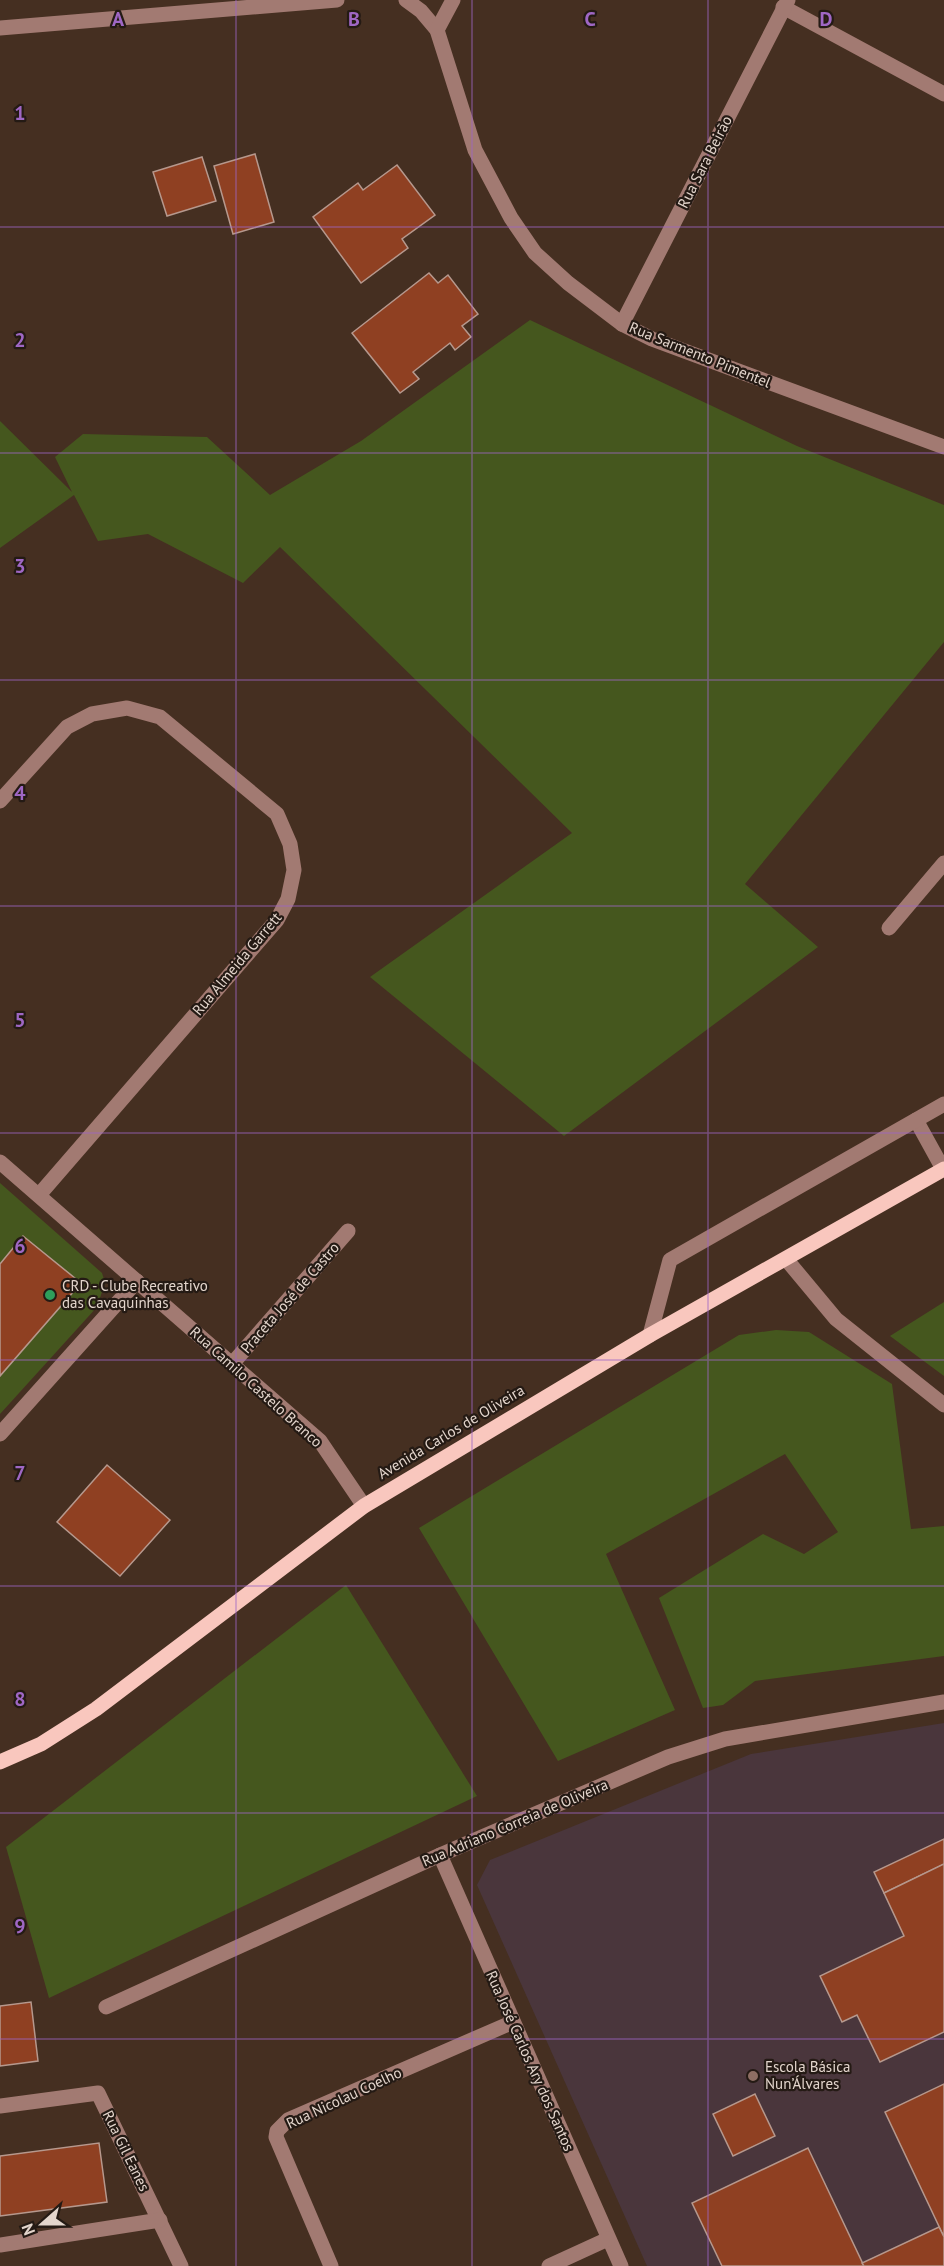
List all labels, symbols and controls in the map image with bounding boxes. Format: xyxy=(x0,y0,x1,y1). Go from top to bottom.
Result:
text: A xyxy=(112,6,125,32)
text: B xyxy=(348,6,360,32)
text: C xyxy=(584,6,596,32)
text: D xyxy=(820,6,833,32)
text: 1 xyxy=(14,100,26,126)
street label: Rua Sara Beirão xyxy=(673,112,736,211)
street label: Rua Sarmento Pimentel xyxy=(627,317,774,392)
text: 2 xyxy=(14,327,26,353)
text: 3 xyxy=(14,553,26,579)
text: 4 xyxy=(14,780,26,806)
street label: Rua Almeida Garrett xyxy=(188,908,285,1019)
text: 5 xyxy=(14,1007,26,1033)
text: 6 xyxy=(14,1233,26,1259)
street label: Praceta José de Castro xyxy=(236,1238,343,1357)
place label: CRD - Clube Recreativo das Cavaquinhas xyxy=(62,1276,208,1312)
marker: CRD - Clube Recreativo das Cavaquinhas xyxy=(43,1288,57,1302)
street label: Rua Camilo Castelo Branco xyxy=(186,1322,326,1451)
street label: Avenida Carlos de Oliveira xyxy=(374,1380,528,1483)
text: 7 xyxy=(14,1460,26,1486)
text: 8 xyxy=(14,1686,26,1712)
street label: Rua Adriano Correia de Oliveira xyxy=(419,1775,611,1870)
text: 9 xyxy=(14,1913,26,1939)
street label: Rua José Carlos Ary dos Santos xyxy=(482,1968,579,2154)
place label: Escola Básica Nun’Álvares xyxy=(765,2057,850,2093)
street label: Rua Nicolau Coelho xyxy=(283,2062,405,2133)
marker: Escola Básica Nun’Álvares xyxy=(746,2069,760,2083)
street label: Rua Gil Eanes xyxy=(99,2107,154,2194)
north arrow xyxy=(12,2194,72,2254)
text: N xyxy=(17,2221,39,2238)

